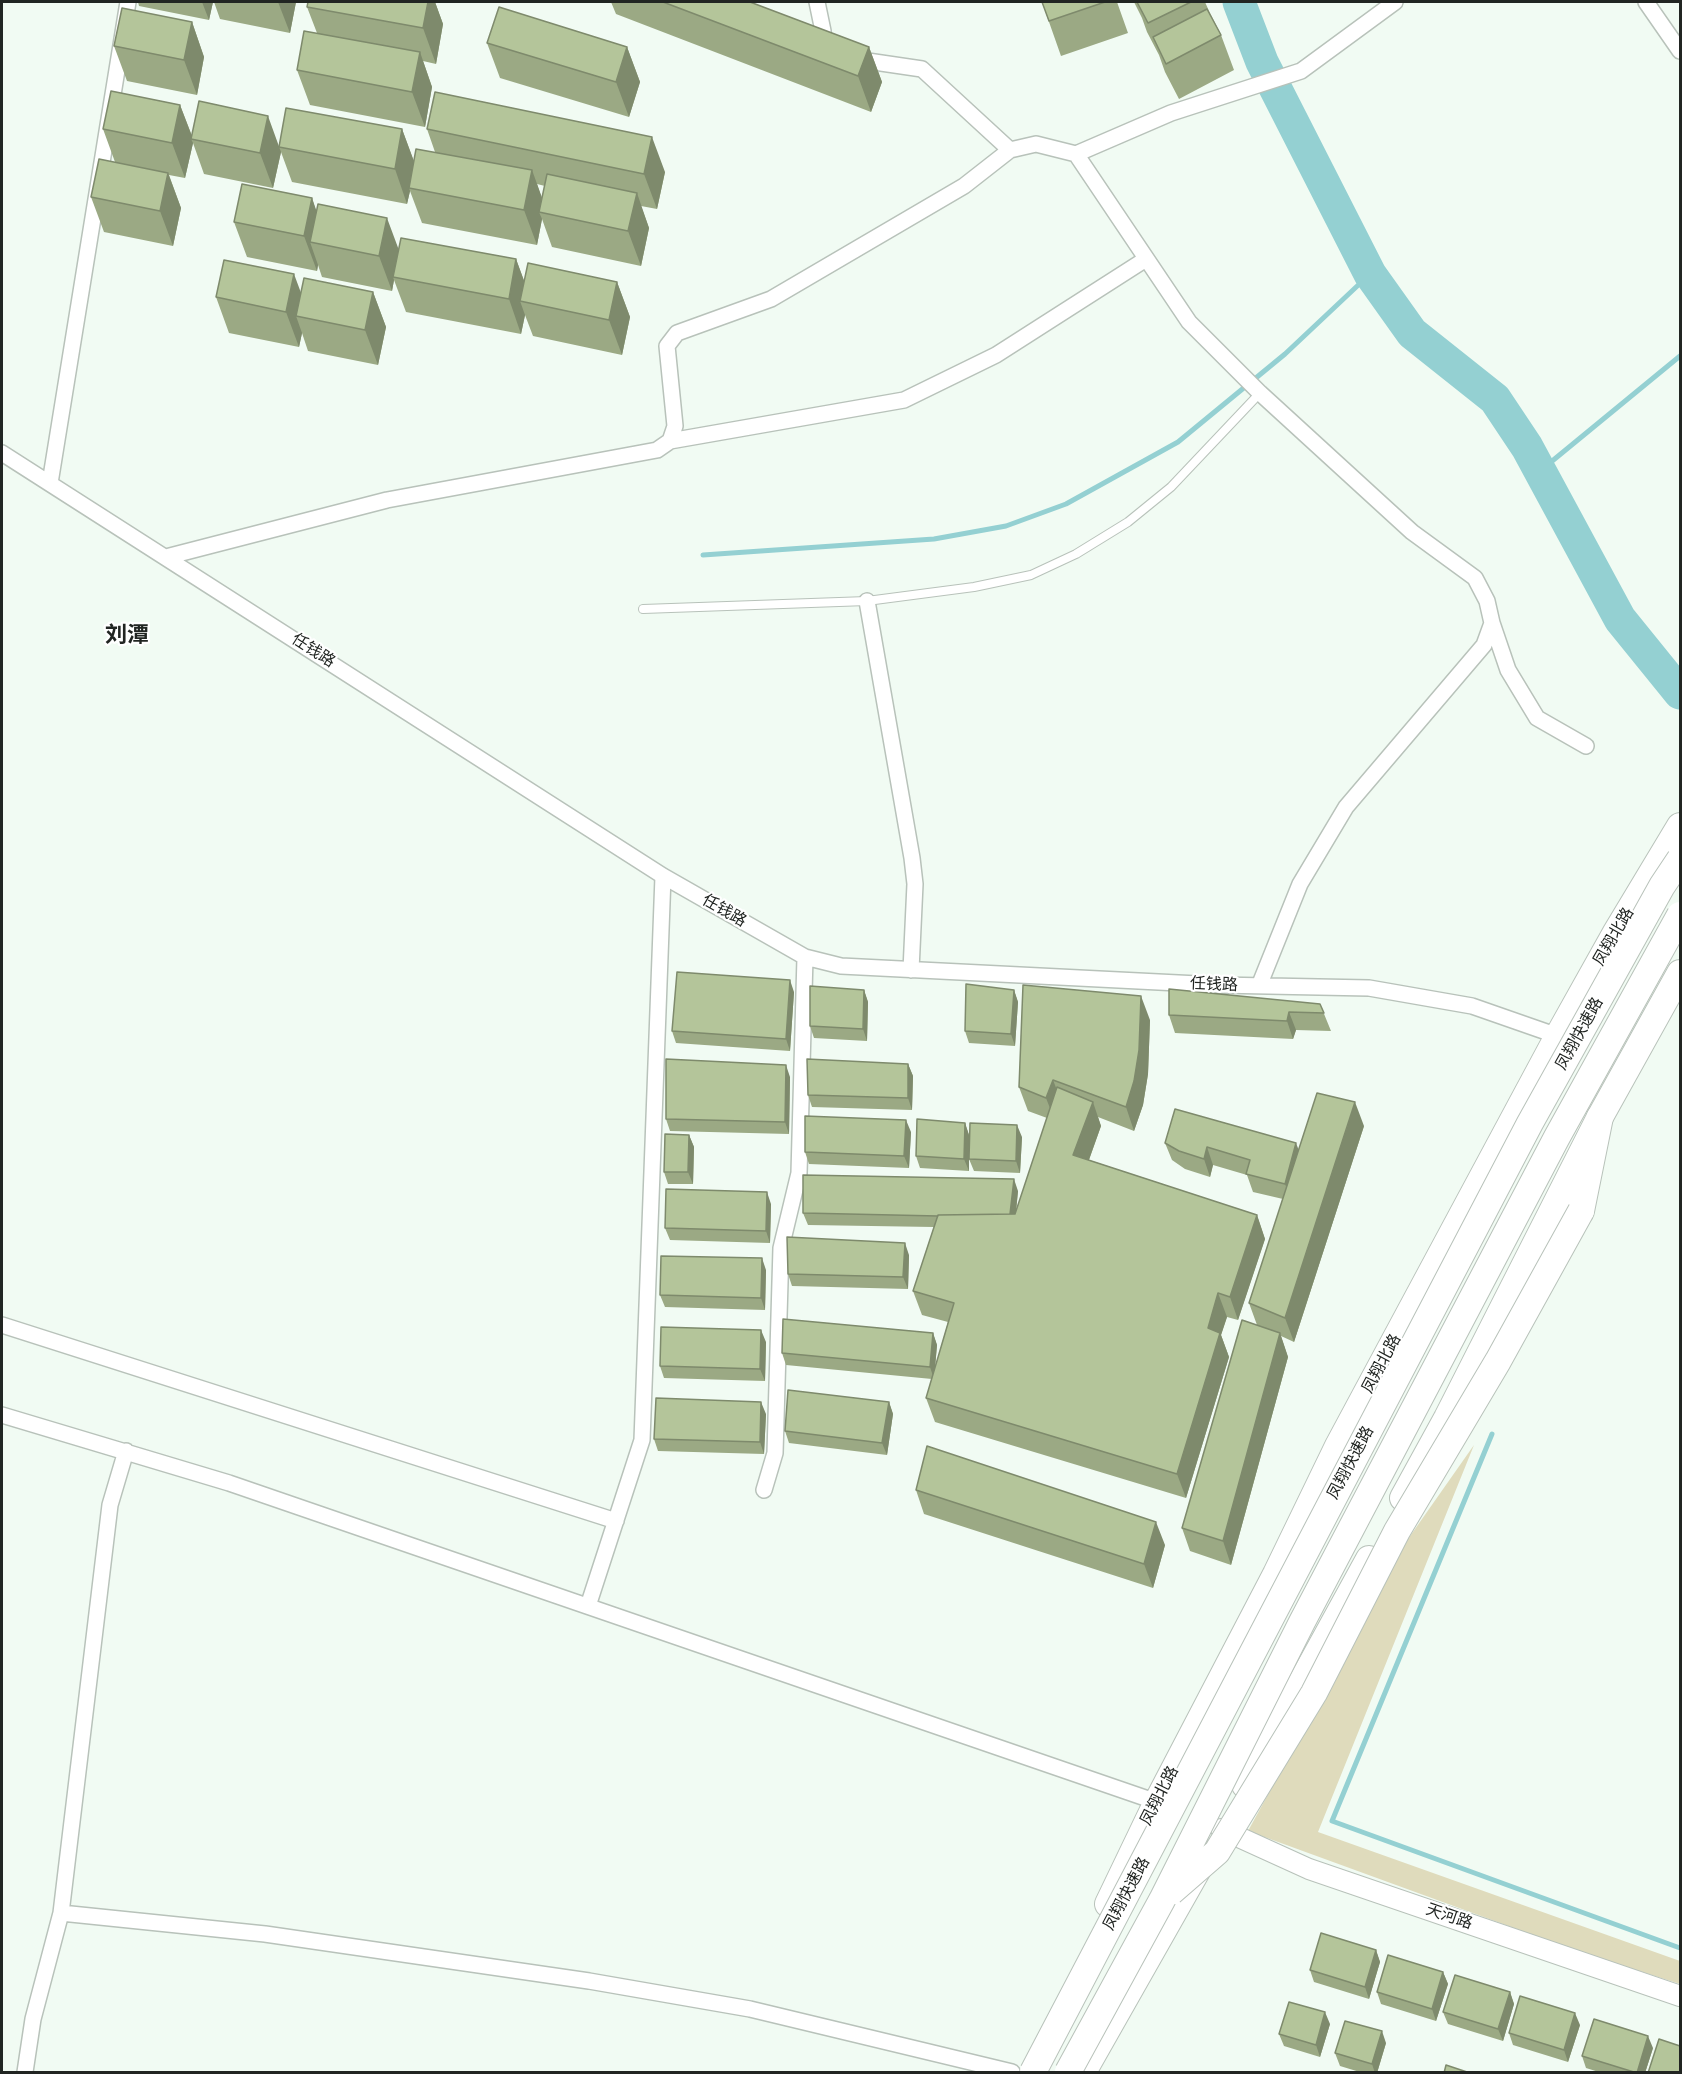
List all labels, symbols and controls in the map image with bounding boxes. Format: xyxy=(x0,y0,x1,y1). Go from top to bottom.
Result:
district label: 刘潭 xyxy=(105,623,149,649)
street label: 任钱路 xyxy=(288,630,338,672)
street label: 任钱路 xyxy=(698,891,750,931)
street label: 凤翔北路 xyxy=(1590,904,1638,970)
street label: 任钱路 xyxy=(1190,975,1238,995)
street label: 凤翔快速路 xyxy=(1552,994,1608,1074)
street label: 凤翔北路 xyxy=(1359,1331,1405,1397)
street label: 凤翔快速路 xyxy=(1324,1423,1378,1503)
street label: 凤翔北路 xyxy=(1137,1763,1183,1829)
street label: 凤翔快速路 xyxy=(1100,1854,1154,1934)
street label: 天河路 xyxy=(1423,1900,1475,1934)

